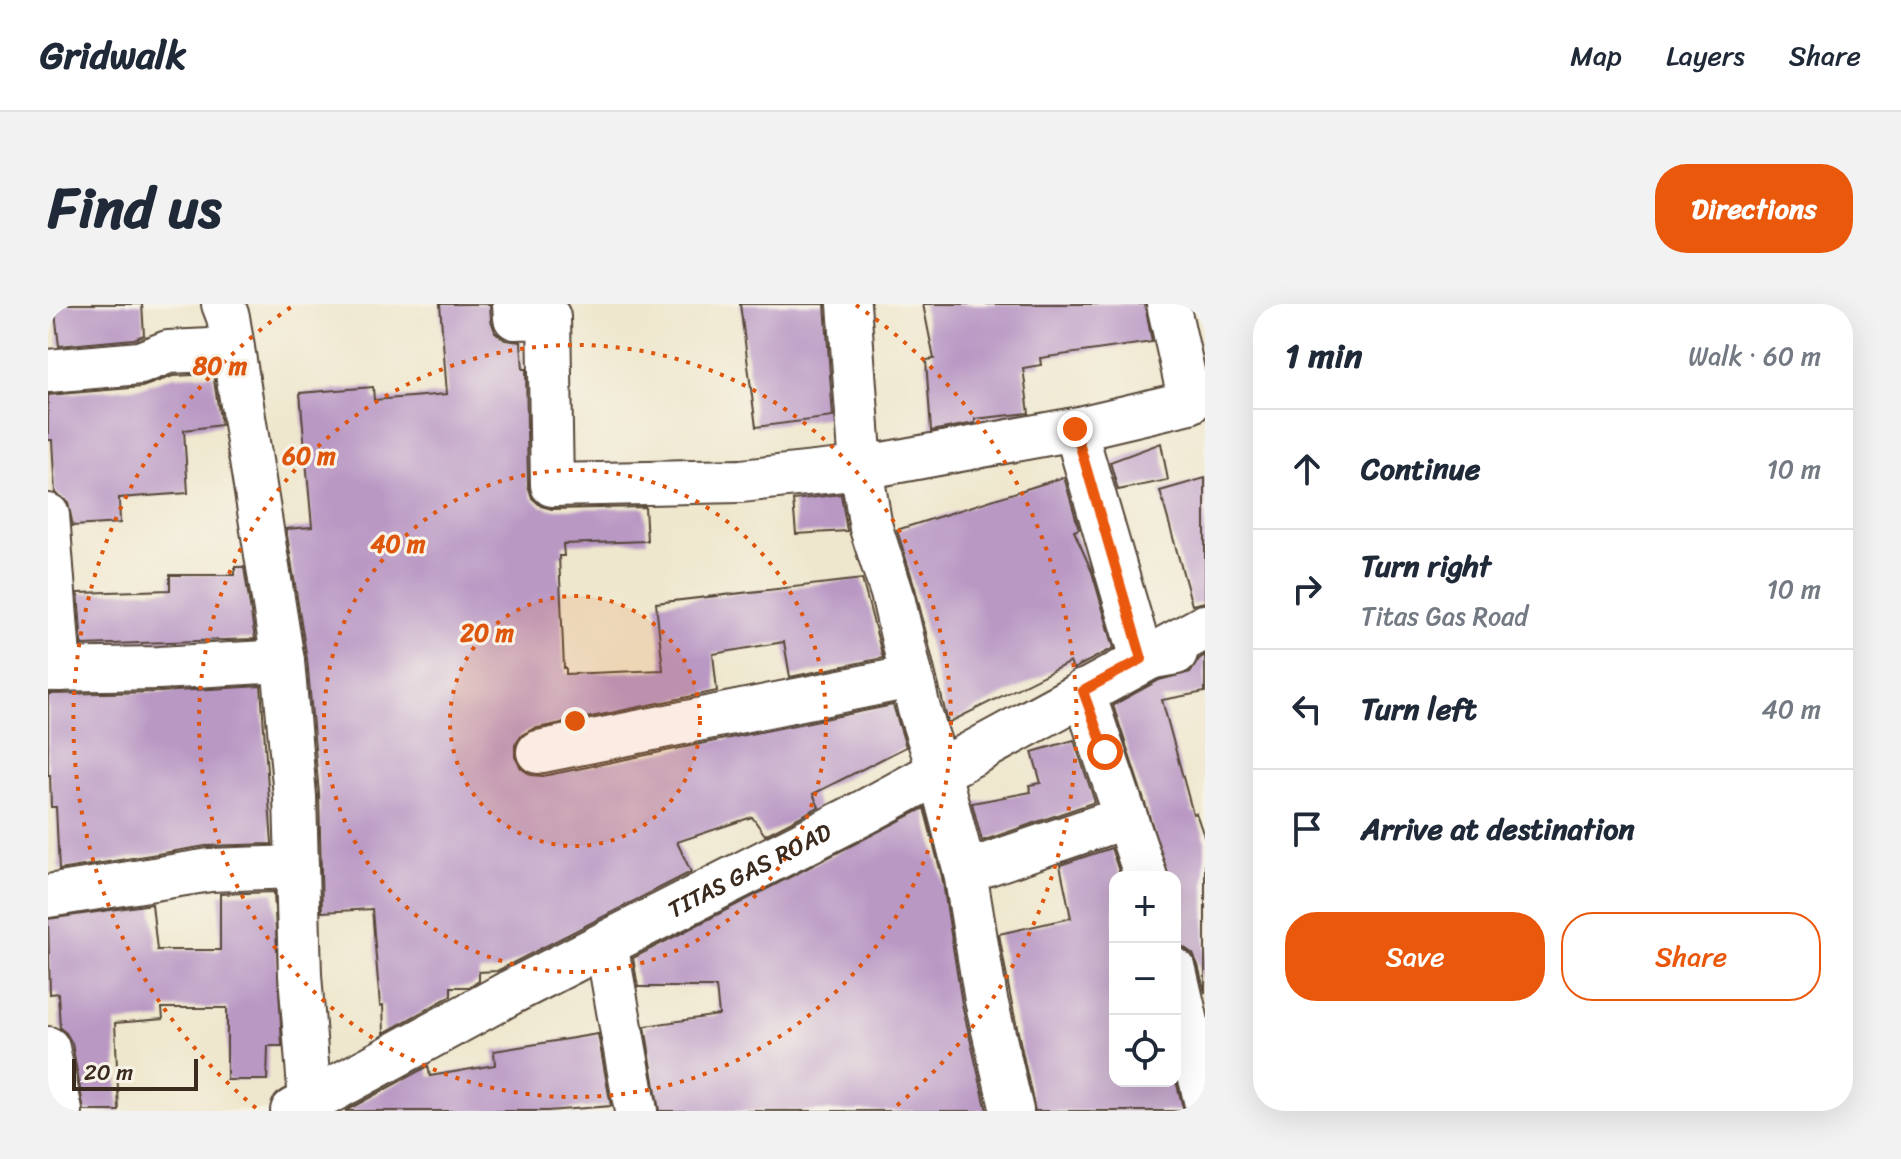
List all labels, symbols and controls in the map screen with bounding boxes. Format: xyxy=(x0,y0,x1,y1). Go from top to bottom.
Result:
text: Gridwalk xyxy=(40,22,186,89)
text: Map xyxy=(1570,31,1622,80)
text: Layers xyxy=(1666,31,1745,80)
text: Share xyxy=(1789,31,1861,80)
text: Find us xyxy=(48,159,221,258)
button: Directions xyxy=(1655,164,1853,253)
text: 1 min xyxy=(1285,326,1362,386)
text: Walk · 60 m xyxy=(1688,333,1821,379)
text: 80 m xyxy=(192,345,248,387)
route end xyxy=(1057,411,1093,447)
text: 60 m xyxy=(281,435,336,477)
text: Continue xyxy=(1361,442,1480,496)
text: 10 m xyxy=(1767,446,1821,492)
icon: ahead xyxy=(1285,447,1329,491)
text: 40 m xyxy=(371,523,426,565)
text: Turn right xyxy=(1361,539,1491,593)
text: 10 m xyxy=(1767,566,1821,612)
icon: right xyxy=(1285,567,1329,611)
text: Titas Gas Road xyxy=(1361,593,1528,639)
text: 20 m xyxy=(459,612,514,654)
text: Turn left xyxy=(1361,682,1477,736)
text: 40 m xyxy=(1762,686,1821,732)
icon: left xyxy=(1285,687,1329,731)
centre of rings xyxy=(561,707,589,735)
route start xyxy=(1087,734,1123,770)
text: Arrive at destination xyxy=(1361,802,1635,856)
icon: arrive xyxy=(1285,807,1329,851)
street label: TITAS GAS ROAD xyxy=(660,811,840,930)
map controls xyxy=(1109,871,1181,1087)
button: + xyxy=(1109,871,1181,943)
button: Save xyxy=(1285,912,1545,1001)
button: Share xyxy=(1561,912,1821,1001)
button: − xyxy=(1109,943,1181,1015)
button: locate xyxy=(1109,1015,1181,1087)
text: 20 m xyxy=(84,1053,133,1092)
scale bar xyxy=(72,1055,198,1091)

